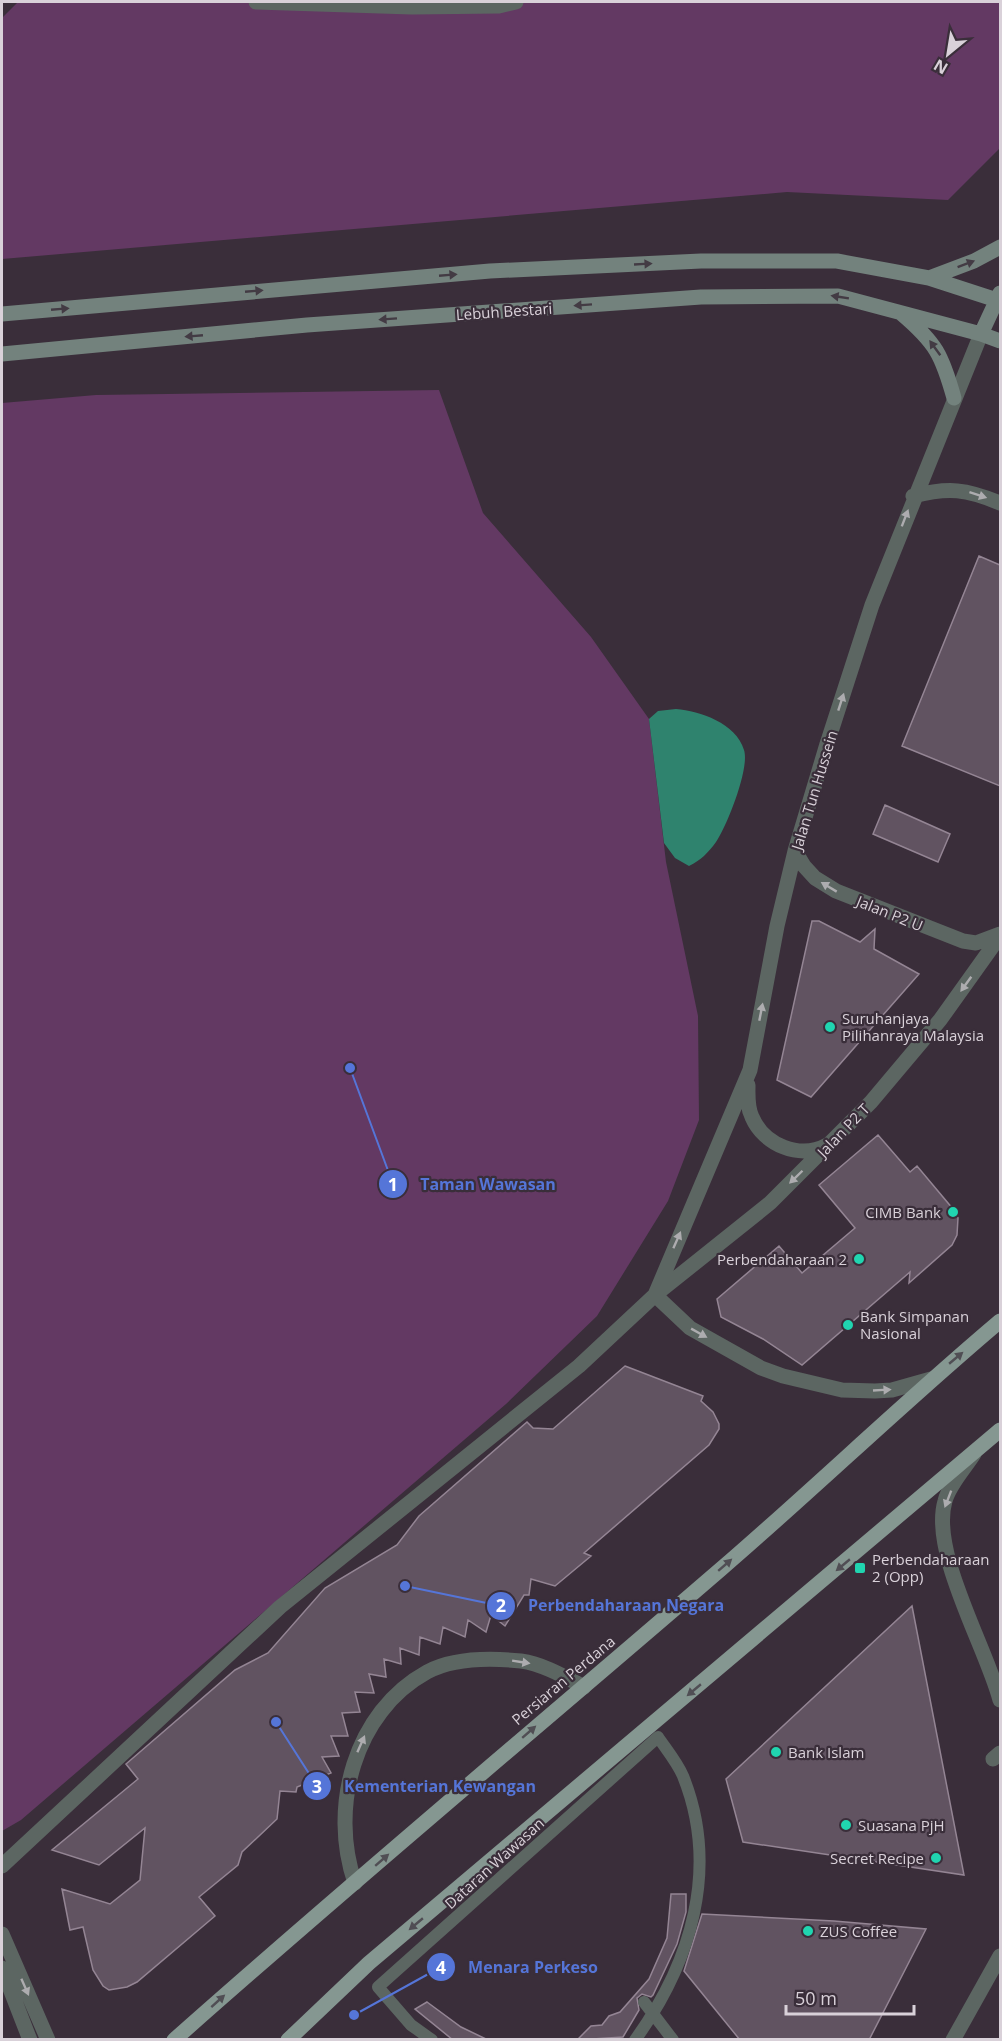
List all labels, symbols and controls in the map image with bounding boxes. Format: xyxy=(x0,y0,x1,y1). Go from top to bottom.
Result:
north arrow xyxy=(918,24,978,84)
text: N xyxy=(929,54,952,80)
one-way arrow xyxy=(633,259,652,268)
one-way arrow xyxy=(957,259,975,269)
one-way arrow xyxy=(439,270,458,280)
one-way arrow xyxy=(244,286,263,296)
one-way arrow xyxy=(830,293,849,302)
street label: Lebuh Bestari xyxy=(455,298,553,324)
one-way arrow xyxy=(573,301,592,310)
one-way arrow xyxy=(50,304,69,314)
one-way arrow xyxy=(379,315,398,324)
one-way arrow xyxy=(184,331,203,341)
one-way arrow xyxy=(929,340,942,356)
one-way arrow xyxy=(969,491,987,500)
one-way arrow xyxy=(901,508,911,526)
one-way arrow xyxy=(837,693,846,711)
street label: Jalan Tun Hussein xyxy=(786,728,842,854)
one-way arrow xyxy=(821,881,837,892)
street label: Jalan P2 U xyxy=(852,890,926,935)
one-way arrow xyxy=(960,975,972,991)
one-way arrow xyxy=(757,1002,766,1021)
place label: Suruhanjaya Pilihanraya Malaysia xyxy=(842,1008,984,1045)
marker: Suruhanjaya Pilihanraya Malaysia xyxy=(823,1020,837,1034)
street label: Jalan P2 T xyxy=(811,1098,874,1163)
callout: Taman Wawasan xyxy=(378,1167,567,1201)
one-way arrow xyxy=(789,1170,804,1184)
text: 1 xyxy=(388,1172,398,1196)
text: Taman Wawasan xyxy=(420,1173,556,1195)
place label: CIMB Bank xyxy=(865,1202,941,1222)
marker: CIMB Bank xyxy=(946,1205,960,1219)
one-way arrow xyxy=(672,1232,681,1249)
place label: Perbendaharaan 2 xyxy=(717,1249,847,1269)
marker: Perbendaharaan 2 xyxy=(852,1252,866,1266)
place label: Bank Simpanan Nasional xyxy=(860,1306,969,1343)
marker: Bank Simpanan Nasional xyxy=(841,1318,855,1332)
one-way arrow xyxy=(691,1328,708,1338)
one-way arrow xyxy=(948,1352,963,1365)
one-way arrow xyxy=(872,1386,891,1395)
one-way arrow xyxy=(942,1490,952,1508)
place label: Perbendaharaan 2 (Opp) xyxy=(872,1549,989,1586)
one-way arrow xyxy=(718,1558,733,1572)
one-way arrow xyxy=(835,1558,851,1571)
marker: Perbendaharaan 2 (Opp) xyxy=(853,1561,867,1575)
callout: Perbendaharaan Negara xyxy=(486,1589,736,1623)
text: 2 xyxy=(496,1593,506,1617)
text: Perbendaharaan Negara xyxy=(528,1594,724,1616)
street label: Persiaran Perdana xyxy=(507,1631,619,1729)
one-way arrow xyxy=(511,1658,530,1667)
one-way arrow xyxy=(687,1683,702,1696)
one-way arrow xyxy=(521,1726,536,1739)
one-way arrow xyxy=(356,1735,366,1753)
place label: Bank Islam xyxy=(788,1742,864,1762)
marker: Bank Islam xyxy=(769,1745,783,1759)
callout: Kementerian Kewangan xyxy=(302,1769,548,1803)
text: 3 xyxy=(312,1774,322,1798)
text: Kementerian Kewangan xyxy=(344,1775,536,1797)
street label: Dataran Wawasan xyxy=(440,1813,548,1913)
place label: Suasana PjH xyxy=(858,1815,945,1835)
marker: Suasana PjH xyxy=(839,1818,853,1832)
place label: Secret Recipe xyxy=(830,1848,924,1868)
marker: Secret Recipe xyxy=(929,1851,943,1865)
one-way arrow xyxy=(374,1853,389,1867)
one-way arrow xyxy=(409,1917,424,1930)
place label: ZUS Coffee xyxy=(820,1921,897,1941)
marker: ZUS Coffee xyxy=(801,1924,815,1938)
callout: Menara Perkeso xyxy=(426,1950,610,1984)
text: 4 xyxy=(436,1955,446,1979)
text: Menara Perkeso xyxy=(468,1956,598,1978)
one-way arrow xyxy=(20,1978,30,1996)
scale bar xyxy=(786,1978,914,2016)
text: 50 m xyxy=(795,1986,837,2010)
one-way arrow xyxy=(210,1995,225,2008)

